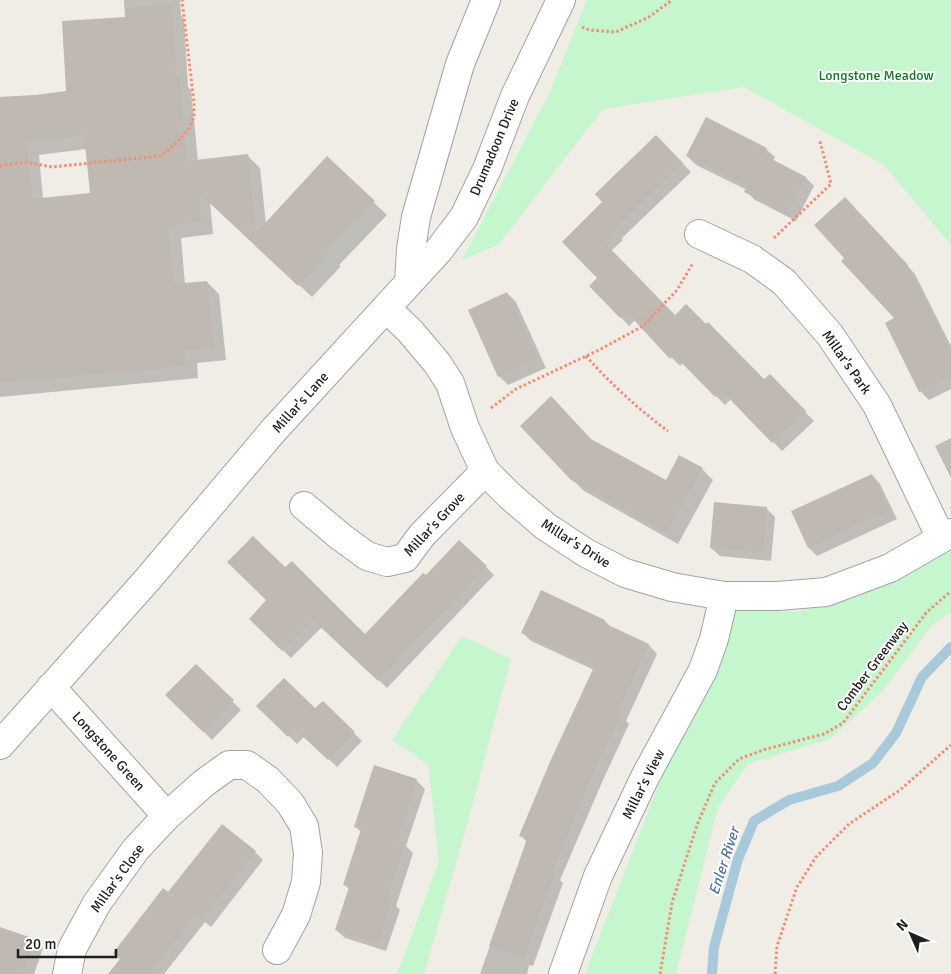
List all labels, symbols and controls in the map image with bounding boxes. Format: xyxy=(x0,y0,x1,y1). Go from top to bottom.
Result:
park label: Longstone Meadow xyxy=(818,67,934,84)
street label: Drumadoon Drive xyxy=(466,96,523,198)
street label: Millar's Park xyxy=(818,327,875,398)
street label: Millar's Lane xyxy=(268,368,332,436)
street label: Millar's Grove xyxy=(400,489,468,560)
street label: Millar's Drive xyxy=(538,515,614,572)
street label: Comber Greenway xyxy=(833,618,912,715)
street label: Longstone Green xyxy=(69,708,149,794)
street label: Millar's View xyxy=(619,746,668,822)
water label: Enler River xyxy=(705,823,744,897)
street label: Millar's Close xyxy=(87,841,148,916)
north arrow xyxy=(886,909,936,959)
text: N xyxy=(893,916,912,935)
scale bar xyxy=(18,926,115,958)
text: 20 m xyxy=(25,935,56,953)

